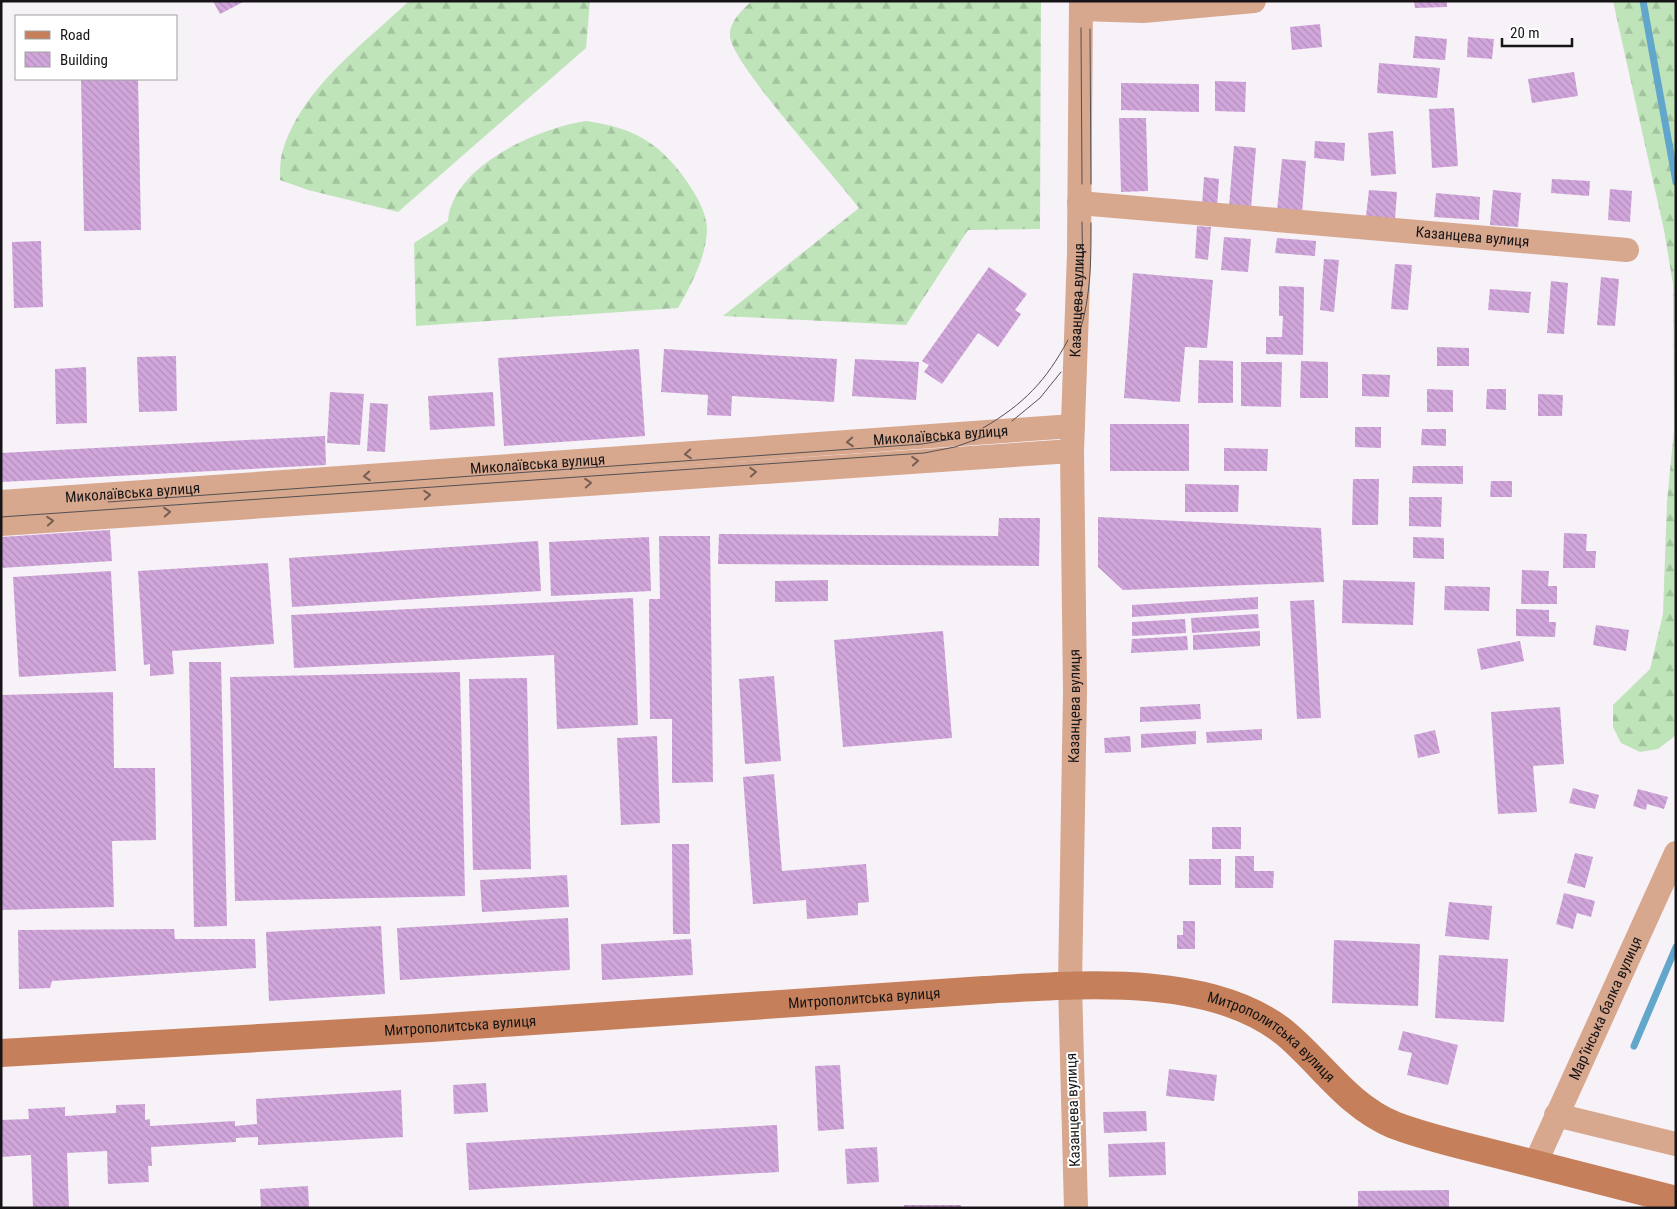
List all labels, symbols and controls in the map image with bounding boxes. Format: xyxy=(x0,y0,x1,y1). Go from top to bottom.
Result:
legend xyxy=(15,15,178,80)
scale bar xyxy=(1502,15,1572,47)
text: 20 m xyxy=(1510,24,1540,42)
text: Road xyxy=(60,26,90,44)
text: Building xyxy=(60,51,108,69)
street label: Казанцева вулиця xyxy=(1415,223,1530,251)
street label: Казанцева вулиця xyxy=(1066,243,1088,358)
street label: Миколаївська вулиця xyxy=(873,422,1009,449)
one-way arrow xyxy=(846,436,854,447)
one-way arrow xyxy=(684,448,692,459)
street label: Миколаївська вулиця xyxy=(470,450,606,478)
one-way arrow xyxy=(911,456,919,467)
one-way arrow xyxy=(749,467,757,478)
one-way arrow xyxy=(363,471,371,482)
one-way arrow xyxy=(584,478,592,489)
street label: Миколаївська вулиця xyxy=(65,479,201,506)
one-way arrow xyxy=(424,489,432,500)
one-way arrow xyxy=(163,507,171,518)
one-way arrow xyxy=(46,515,54,526)
street label: Казанцева вулиця xyxy=(1065,649,1084,763)
street label: Мар’їнська балка вулиця xyxy=(1565,934,1646,1083)
street label: Митрополитська вулиця xyxy=(788,984,941,1012)
street label: Митрополитська вулиця xyxy=(1206,988,1339,1086)
street label: Митрополитська вулиця xyxy=(384,1012,537,1040)
street label: Казанцева вулиця xyxy=(1062,1053,1084,1167)

